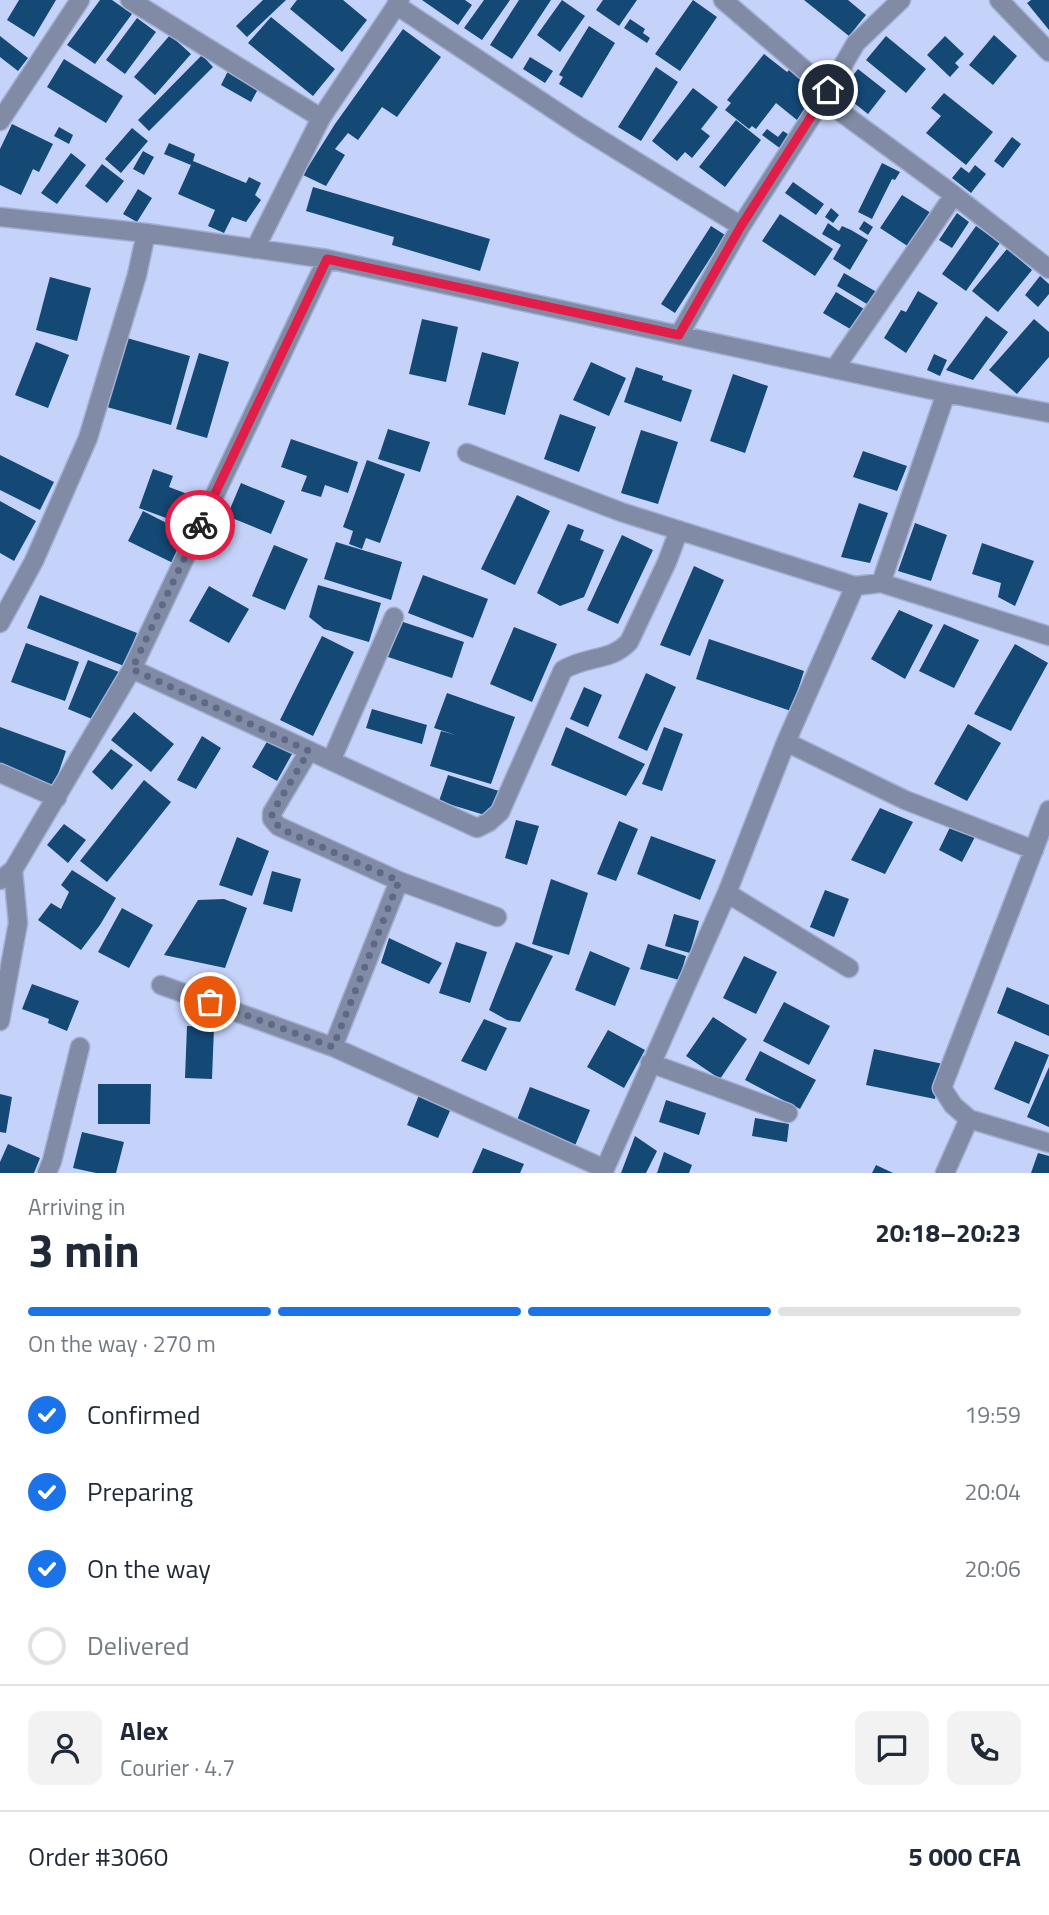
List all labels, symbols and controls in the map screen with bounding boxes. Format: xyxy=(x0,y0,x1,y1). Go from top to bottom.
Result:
pin xyxy=(798,60,858,120)
icon: home xyxy=(809,71,847,109)
courier xyxy=(165,490,235,560)
icon: bike xyxy=(181,506,219,544)
pin xyxy=(180,972,240,1032)
icon: bag xyxy=(191,983,229,1021)
text: Arriving in xyxy=(28,1189,125,1224)
text: 20:18–20:23 xyxy=(875,1213,1021,1252)
text: 3 min xyxy=(28,1215,140,1285)
text: On the way · 270 m xyxy=(28,1326,216,1361)
text: Confirmed xyxy=(87,1395,201,1434)
icon: check xyxy=(28,1396,66,1434)
text: 19:59 xyxy=(964,1397,1021,1432)
text: Preparing xyxy=(87,1472,193,1511)
icon: check xyxy=(28,1473,66,1511)
text: 20:04 xyxy=(964,1474,1021,1509)
text: On the way xyxy=(87,1549,211,1588)
icon: check xyxy=(28,1550,66,1588)
text: 20:06 xyxy=(964,1551,1021,1586)
text: Delivered xyxy=(87,1626,190,1665)
button: person xyxy=(28,1711,102,1785)
text: Alex xyxy=(120,1711,168,1750)
button: chat xyxy=(855,1711,929,1785)
button: phone xyxy=(947,1711,1021,1785)
text: Courier · 4.7 xyxy=(120,1750,235,1785)
text: Order #3060 xyxy=(28,1837,168,1876)
text: 5 000 CFA xyxy=(908,1837,1021,1876)

